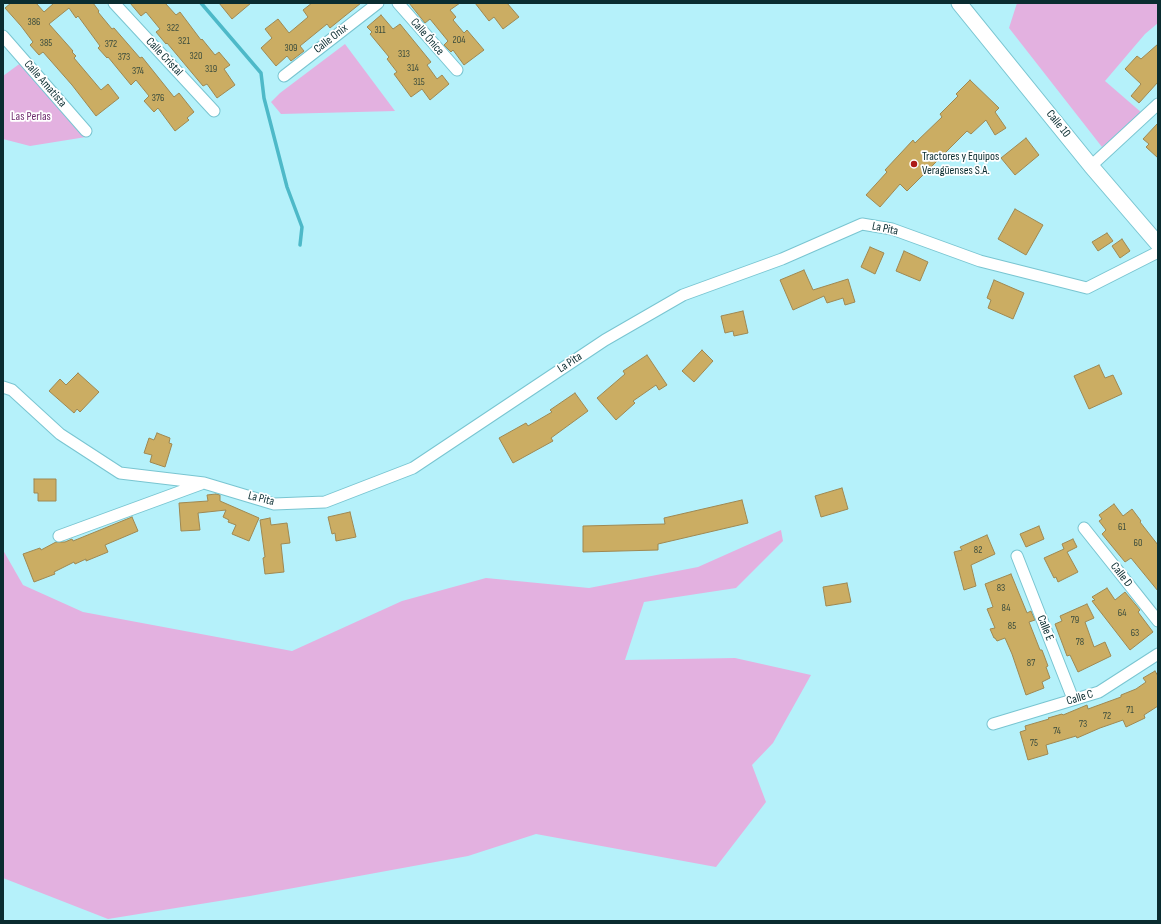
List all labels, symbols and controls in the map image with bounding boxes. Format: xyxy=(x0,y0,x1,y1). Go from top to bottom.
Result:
house number: 386 xyxy=(28,16,40,28)
street label: Calle Ónice xyxy=(407,16,447,58)
street label: Calle Onix xyxy=(311,21,351,57)
house number: 322 xyxy=(167,22,179,34)
house number: 311 xyxy=(374,24,386,36)
house number: 204 xyxy=(453,34,465,46)
street label: Calle Cristal xyxy=(142,35,186,79)
house number: 321 xyxy=(178,35,190,47)
house number: 385 xyxy=(40,37,52,49)
house number: 372 xyxy=(105,38,117,50)
house number: 309 xyxy=(284,42,298,54)
house number: 313 xyxy=(398,48,410,60)
house number: 320 xyxy=(190,50,202,62)
house number: 373 xyxy=(118,51,130,63)
street label: Calle Amatista xyxy=(21,58,69,110)
house number: 314 xyxy=(407,62,419,74)
house number: 319 xyxy=(205,63,217,75)
house number: 374 xyxy=(132,65,144,77)
house number: 315 xyxy=(413,76,425,88)
house number: 376 xyxy=(152,92,164,104)
street label: Calle 10 xyxy=(1043,107,1073,141)
park label: Las Perlas xyxy=(11,110,51,124)
place label: Tractores y Equipos Veragüenses S.A. xyxy=(922,150,999,178)
marker: Tractores y Equipos Veragüenses S.A. xyxy=(909,159,919,169)
street label: La Pita xyxy=(871,219,899,239)
street label: La Pita xyxy=(555,350,585,376)
street label: La Pita xyxy=(246,489,276,509)
house number: 61 xyxy=(1118,521,1126,533)
house number: 60 xyxy=(1134,537,1142,549)
house number: 82 xyxy=(974,544,982,556)
street label: Calle D xyxy=(1107,560,1135,590)
house number: 83 xyxy=(997,582,1005,594)
house number: 84 xyxy=(1002,602,1010,614)
house number: 64 xyxy=(1118,607,1126,619)
street label: Calle E xyxy=(1033,613,1057,643)
house number: 79 xyxy=(1071,614,1079,626)
house number: 85 xyxy=(1008,620,1016,632)
house number: 63 xyxy=(1131,627,1139,639)
house number: 78 xyxy=(1076,636,1084,648)
house number: 87 xyxy=(1027,657,1035,669)
street label: Calle C xyxy=(1065,687,1095,709)
house number: 71 xyxy=(1126,704,1134,716)
house number: 72 xyxy=(1103,710,1111,722)
house number: 73 xyxy=(1079,718,1087,730)
house number: 74 xyxy=(1053,725,1061,737)
house number: 75 xyxy=(1030,737,1038,749)

